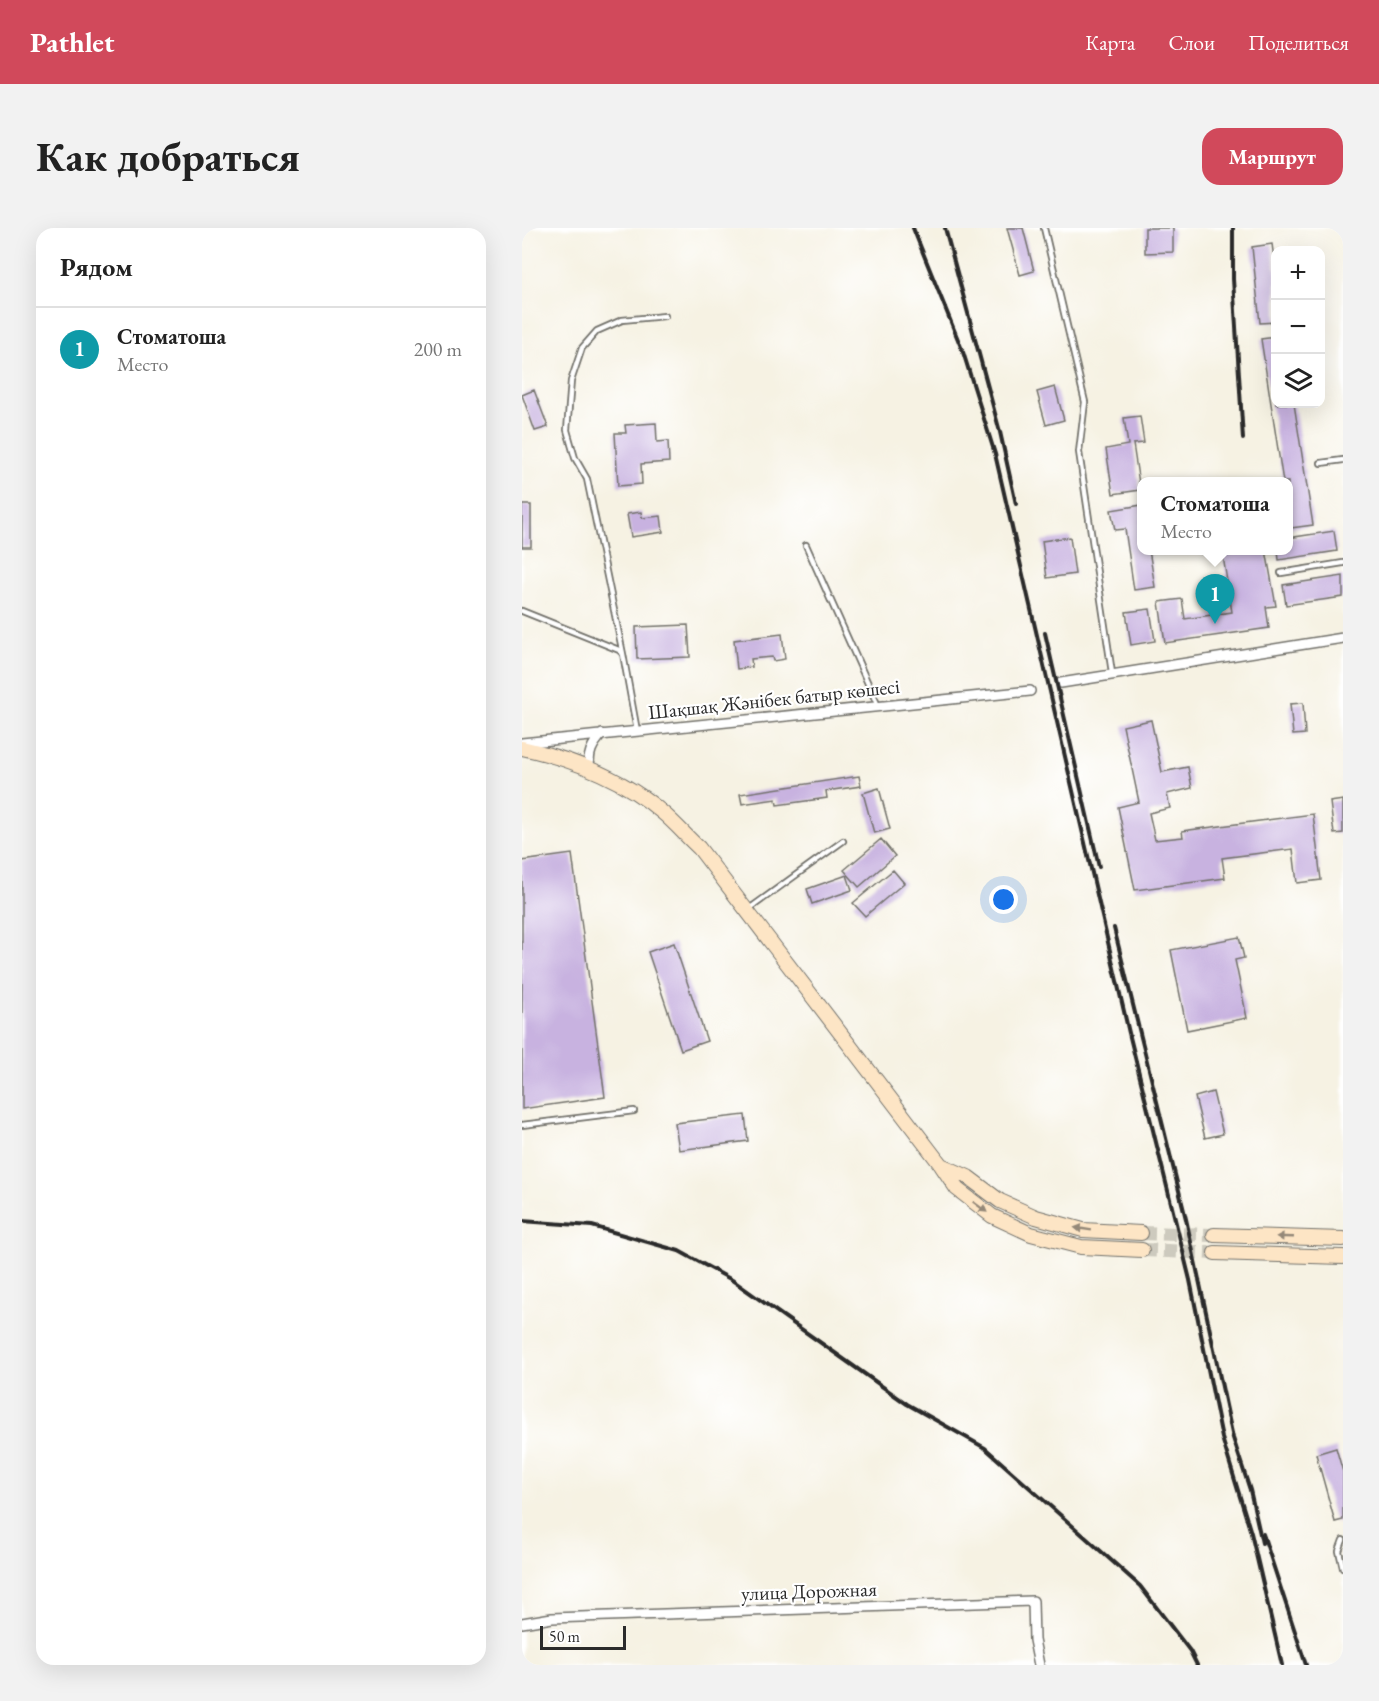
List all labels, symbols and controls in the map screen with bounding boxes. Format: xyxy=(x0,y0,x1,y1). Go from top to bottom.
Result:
text: Pathlet xyxy=(30,24,114,60)
text: Карта xyxy=(1085,29,1135,56)
text: Слои xyxy=(1168,29,1215,56)
text: Поделиться xyxy=(1248,29,1349,56)
button: Маршрут xyxy=(1202,128,1343,185)
text: Как добраться xyxy=(36,129,300,184)
map controls xyxy=(1271,246,1325,408)
button: + xyxy=(1271,246,1325,300)
text: Рядом xyxy=(60,250,133,284)
button: − xyxy=(1271,300,1325,354)
text: Стоматоша xyxy=(117,322,226,351)
text: 1 xyxy=(74,336,85,362)
text: 200 m xyxy=(414,336,462,362)
text: Место xyxy=(117,351,168,377)
button: layers xyxy=(1271,354,1325,408)
popup xyxy=(1137,477,1293,555)
text: Стоматоша xyxy=(1160,489,1270,518)
text: Место xyxy=(1160,518,1212,544)
pin: 1 xyxy=(1196,574,1234,624)
street label: Шақшақ Жәнібек батыр көшесі xyxy=(647,673,901,725)
your location xyxy=(989,885,1018,914)
one-way arrow xyxy=(972,1201,988,1213)
one-way arrow xyxy=(1073,1224,1092,1233)
one-way arrow xyxy=(1275,1233,1294,1242)
street label: улица Дорожная xyxy=(741,1576,877,1606)
scale bar xyxy=(540,1623,626,1650)
text: 50 m xyxy=(549,1626,580,1647)

